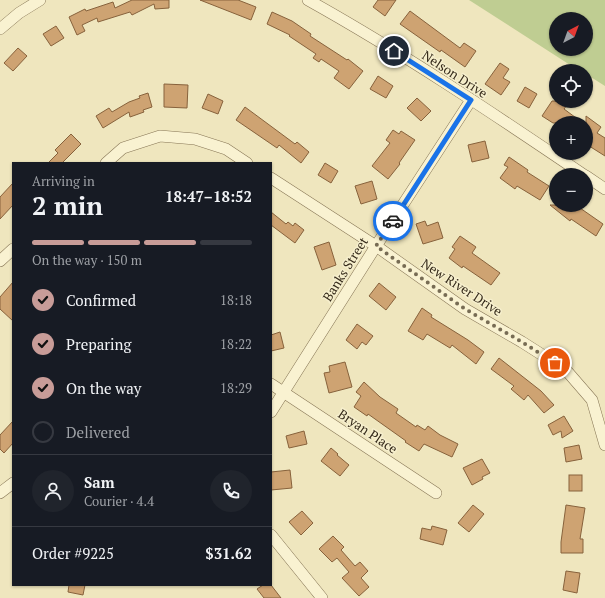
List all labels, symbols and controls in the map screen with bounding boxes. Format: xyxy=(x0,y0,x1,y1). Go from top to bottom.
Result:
north arrow xyxy=(549,12,593,56)
map controls xyxy=(549,12,593,212)
pin xyxy=(377,34,411,68)
icon: home xyxy=(383,40,405,62)
street label: Nelson Drive xyxy=(419,46,491,102)
button: locate xyxy=(549,64,593,108)
button: + xyxy=(549,116,593,160)
button: − xyxy=(549,168,593,212)
text: Arriving in xyxy=(32,172,95,190)
text: 18:47–18:52 xyxy=(165,186,252,206)
text: 2 min xyxy=(32,188,103,222)
courier xyxy=(373,201,413,241)
icon: car xyxy=(382,210,404,232)
street label: Banks Street xyxy=(318,233,372,304)
text: On the way · 150 m xyxy=(32,251,142,269)
street label: New River Drive xyxy=(418,254,506,320)
icon: check xyxy=(32,289,54,311)
text: Confirmed xyxy=(66,290,136,310)
text: 18:18 xyxy=(220,291,252,309)
icon: check xyxy=(32,333,54,355)
text: Preparing xyxy=(66,334,131,354)
text: 18:22 xyxy=(220,335,252,353)
pin xyxy=(538,346,572,380)
icon: bag xyxy=(544,352,566,374)
icon: check xyxy=(32,377,54,399)
text: On the way xyxy=(66,378,141,398)
text: 18:29 xyxy=(220,379,252,397)
street label: Bryan Place xyxy=(335,405,401,457)
text: Delivered xyxy=(66,422,130,442)
button: person xyxy=(32,470,74,512)
button: phone xyxy=(210,470,252,512)
text: Sam xyxy=(84,472,115,492)
text: Courier · 4.4 xyxy=(84,492,154,510)
text: Order #9225 xyxy=(32,543,114,563)
text: $31.62 xyxy=(205,543,252,563)

